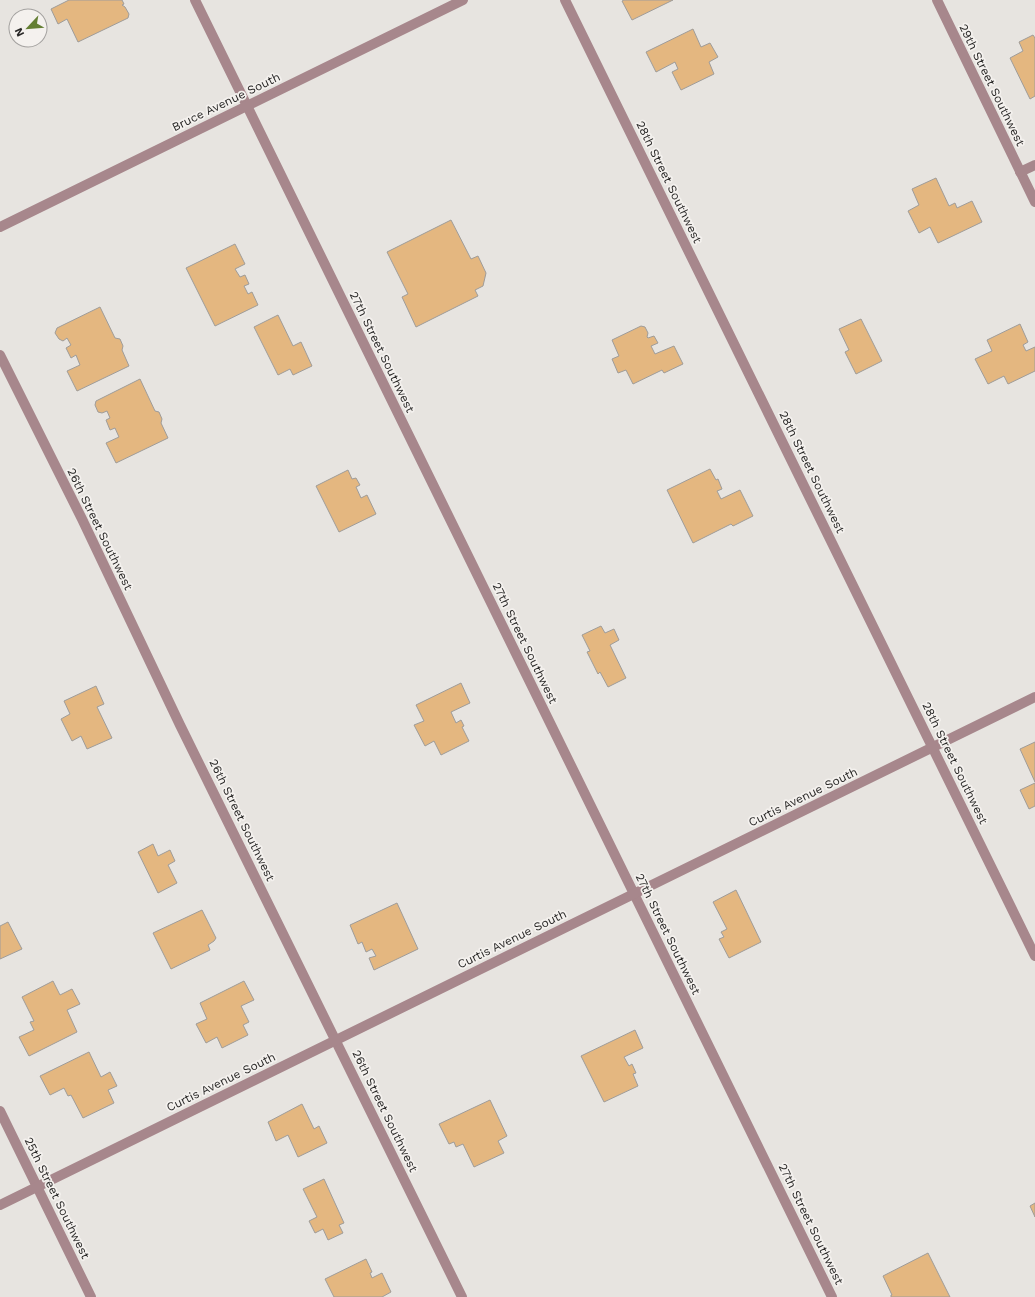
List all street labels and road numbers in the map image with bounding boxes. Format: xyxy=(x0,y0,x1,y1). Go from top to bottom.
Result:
street label: 29th Street Southwest xyxy=(956,22,1028,148)
street label: Bruce Avenue South xyxy=(170,70,282,134)
street label: 28th Street Southwest xyxy=(633,119,705,245)
street label: 27th Street Southwest xyxy=(347,289,417,415)
street label: 28th Street Southwest xyxy=(776,409,848,535)
street label: 26th Street Southwest xyxy=(64,466,136,592)
street label: 27th Street Southwest xyxy=(490,580,560,706)
street label: 28th Street Southwest xyxy=(919,700,991,826)
street label: 26th Street Southwest xyxy=(206,757,278,883)
street label: Curtis Avenue South xyxy=(746,764,860,830)
street label: 27th Street Southwest xyxy=(633,871,703,997)
street label: Curtis Avenue South xyxy=(455,906,569,972)
street label: 26th Street Southwest xyxy=(349,1048,421,1174)
street label: Curtis Avenue South xyxy=(164,1049,278,1115)
street label: 25th Street Southwest xyxy=(21,1135,93,1261)
street label: 27th Street Southwest xyxy=(776,1161,846,1287)

